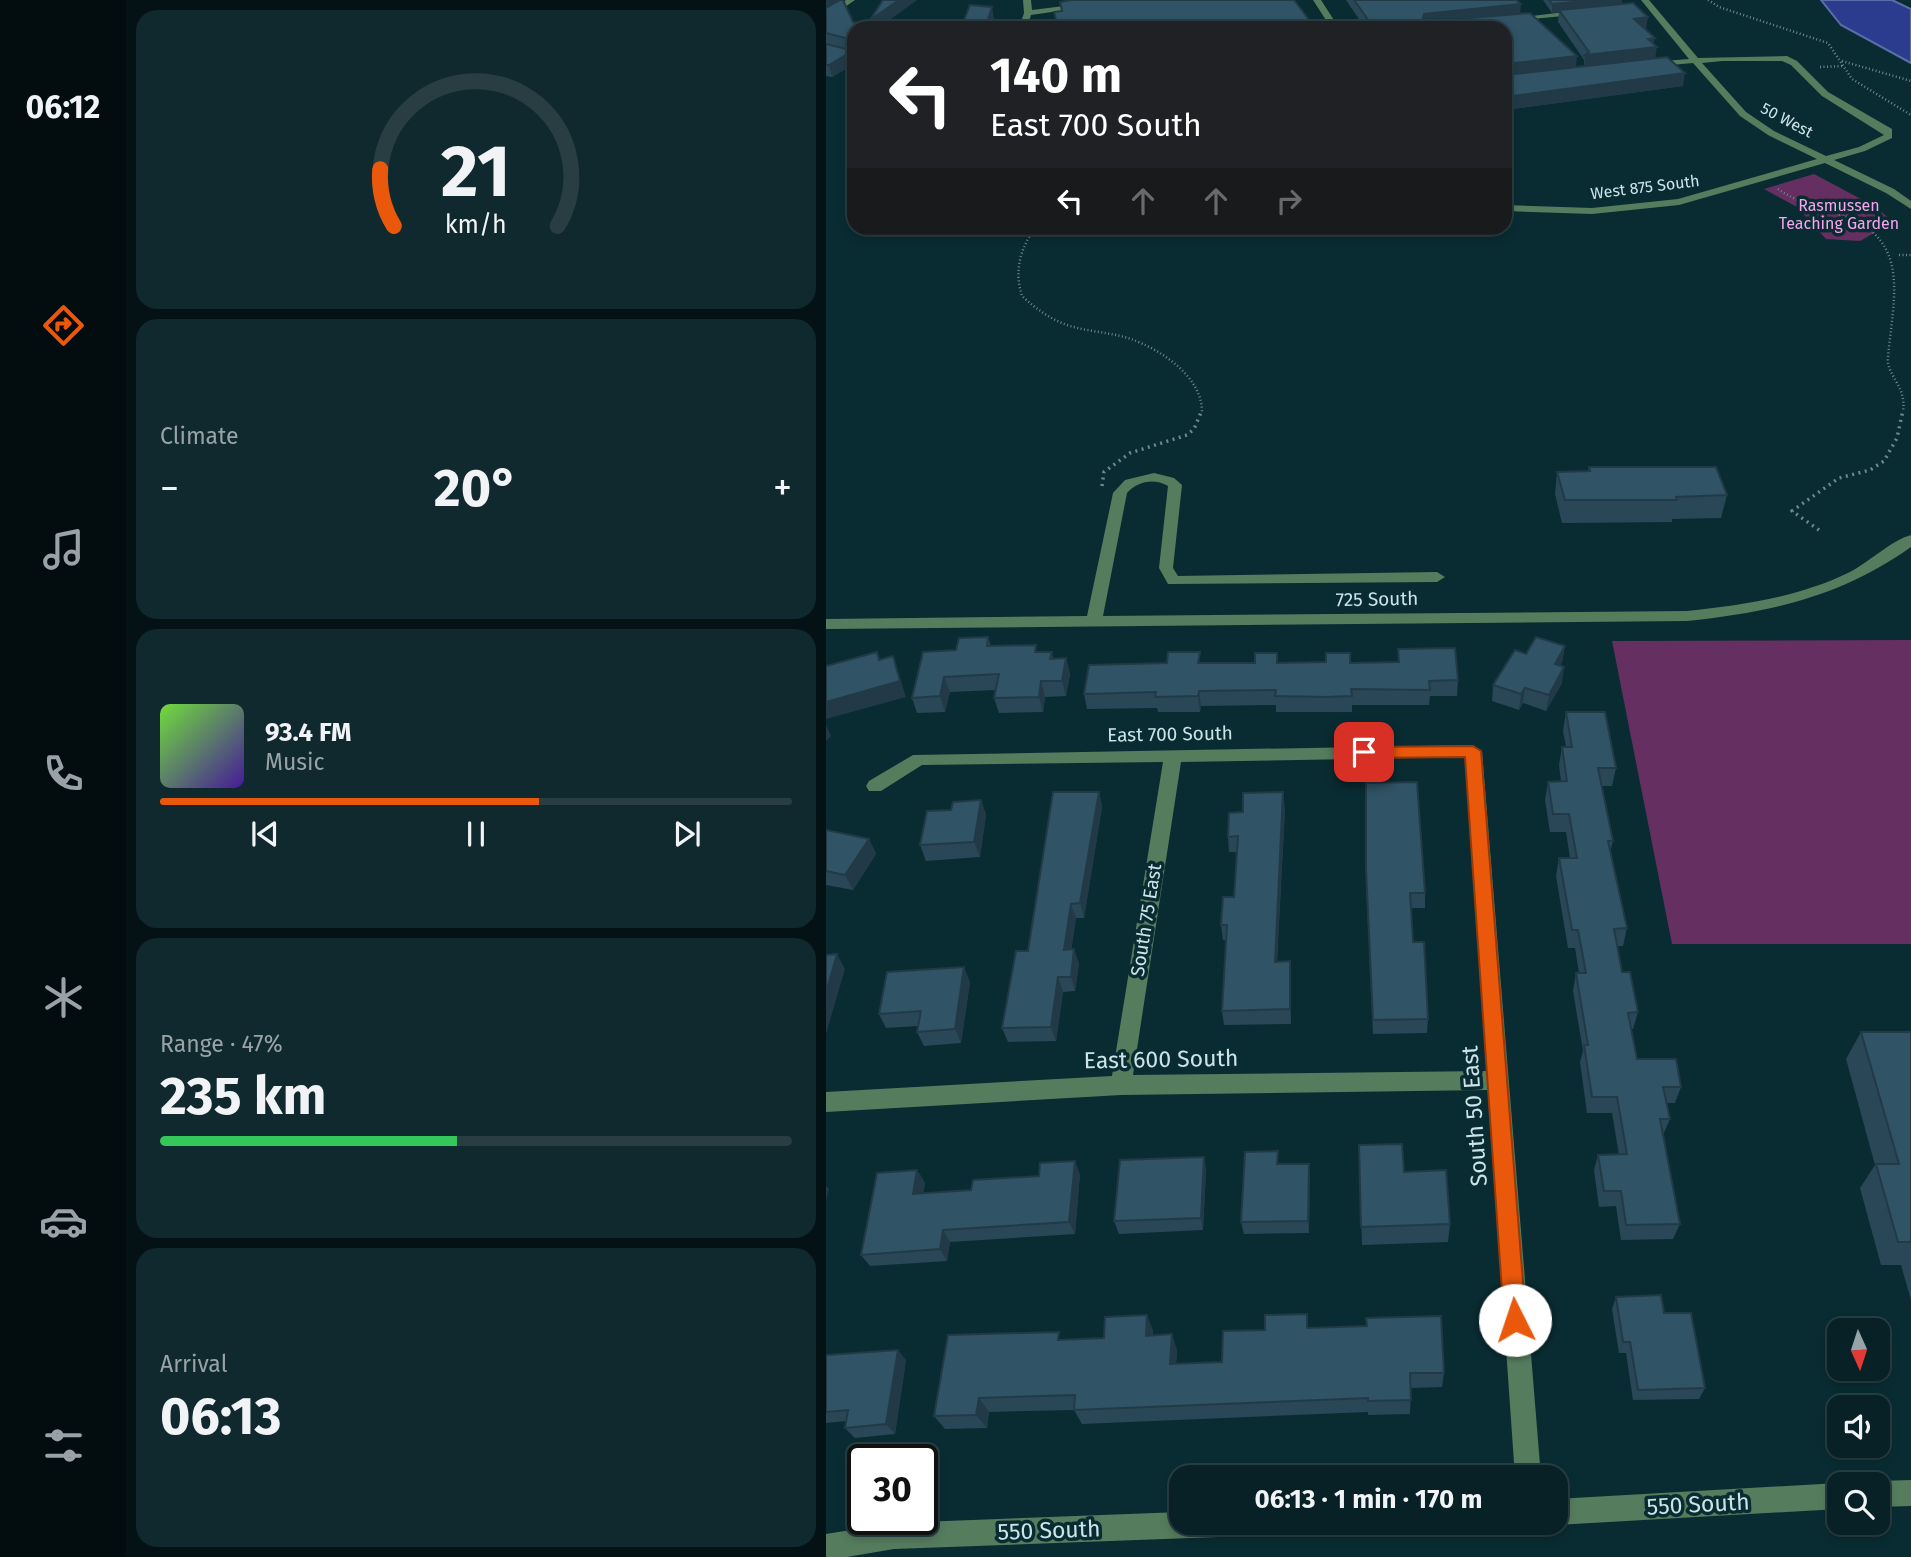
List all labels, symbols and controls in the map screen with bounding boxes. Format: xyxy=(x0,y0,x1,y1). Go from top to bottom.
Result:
text: 140 m xyxy=(990,46,1122,105)
icon: left xyxy=(875,49,966,140)
text: 06:12 xyxy=(26,88,100,126)
street label: 50 West xyxy=(1758,98,1816,142)
text: East 700 South xyxy=(990,106,1202,144)
text: 21 xyxy=(441,128,511,215)
street label: West 875 South xyxy=(1590,171,1700,203)
icon: left xyxy=(1051,182,1089,220)
icon: ahead xyxy=(1124,182,1162,220)
icon: ahead xyxy=(1197,182,1235,220)
icon: right xyxy=(1270,182,1308,220)
park label: Rasmussen Teaching Garden xyxy=(1779,196,1899,233)
text: km/h xyxy=(445,210,507,240)
icon: directions xyxy=(39,301,88,350)
text: Climate xyxy=(160,422,239,450)
text: 20° xyxy=(434,457,518,520)
text: − xyxy=(160,465,179,511)
text: + xyxy=(773,465,792,511)
icon: music xyxy=(39,525,88,574)
street label: 725 South xyxy=(1335,587,1419,611)
text: 93.4 FM xyxy=(265,717,352,748)
street label: East 700 South xyxy=(1107,721,1233,747)
pin xyxy=(1334,722,1394,782)
icon: arrive xyxy=(1345,733,1383,771)
text: Music xyxy=(265,748,325,776)
icon: phone xyxy=(39,749,88,798)
icon: previous xyxy=(246,815,284,853)
icon: pause xyxy=(457,815,495,853)
icon: next xyxy=(668,815,706,853)
street label: South 75 East xyxy=(1126,862,1166,978)
icon: climate xyxy=(39,973,88,1022)
text: Range · 47% xyxy=(160,1030,283,1058)
street label: East 600 South xyxy=(1083,1044,1239,1074)
street label: South 50 East xyxy=(1455,1044,1493,1187)
text: 235 km xyxy=(160,1065,327,1128)
icon: car xyxy=(39,1197,88,1246)
position arrow xyxy=(1478,1283,1552,1357)
north arrow xyxy=(1827,1318,1890,1381)
map controls xyxy=(1827,1318,1890,1535)
text: Arrival xyxy=(160,1350,227,1378)
text: 06:13 xyxy=(160,1385,282,1448)
button: sound xyxy=(1827,1395,1890,1458)
icon: filters xyxy=(39,1421,88,1470)
speed limit sign: 30 xyxy=(847,1444,938,1535)
button: search xyxy=(1827,1472,1890,1535)
text: 06:13 · 1 min · 170 m xyxy=(1255,1484,1482,1515)
street label: 550 South xyxy=(1646,1487,1750,1521)
street label: 550 South xyxy=(997,1514,1101,1546)

